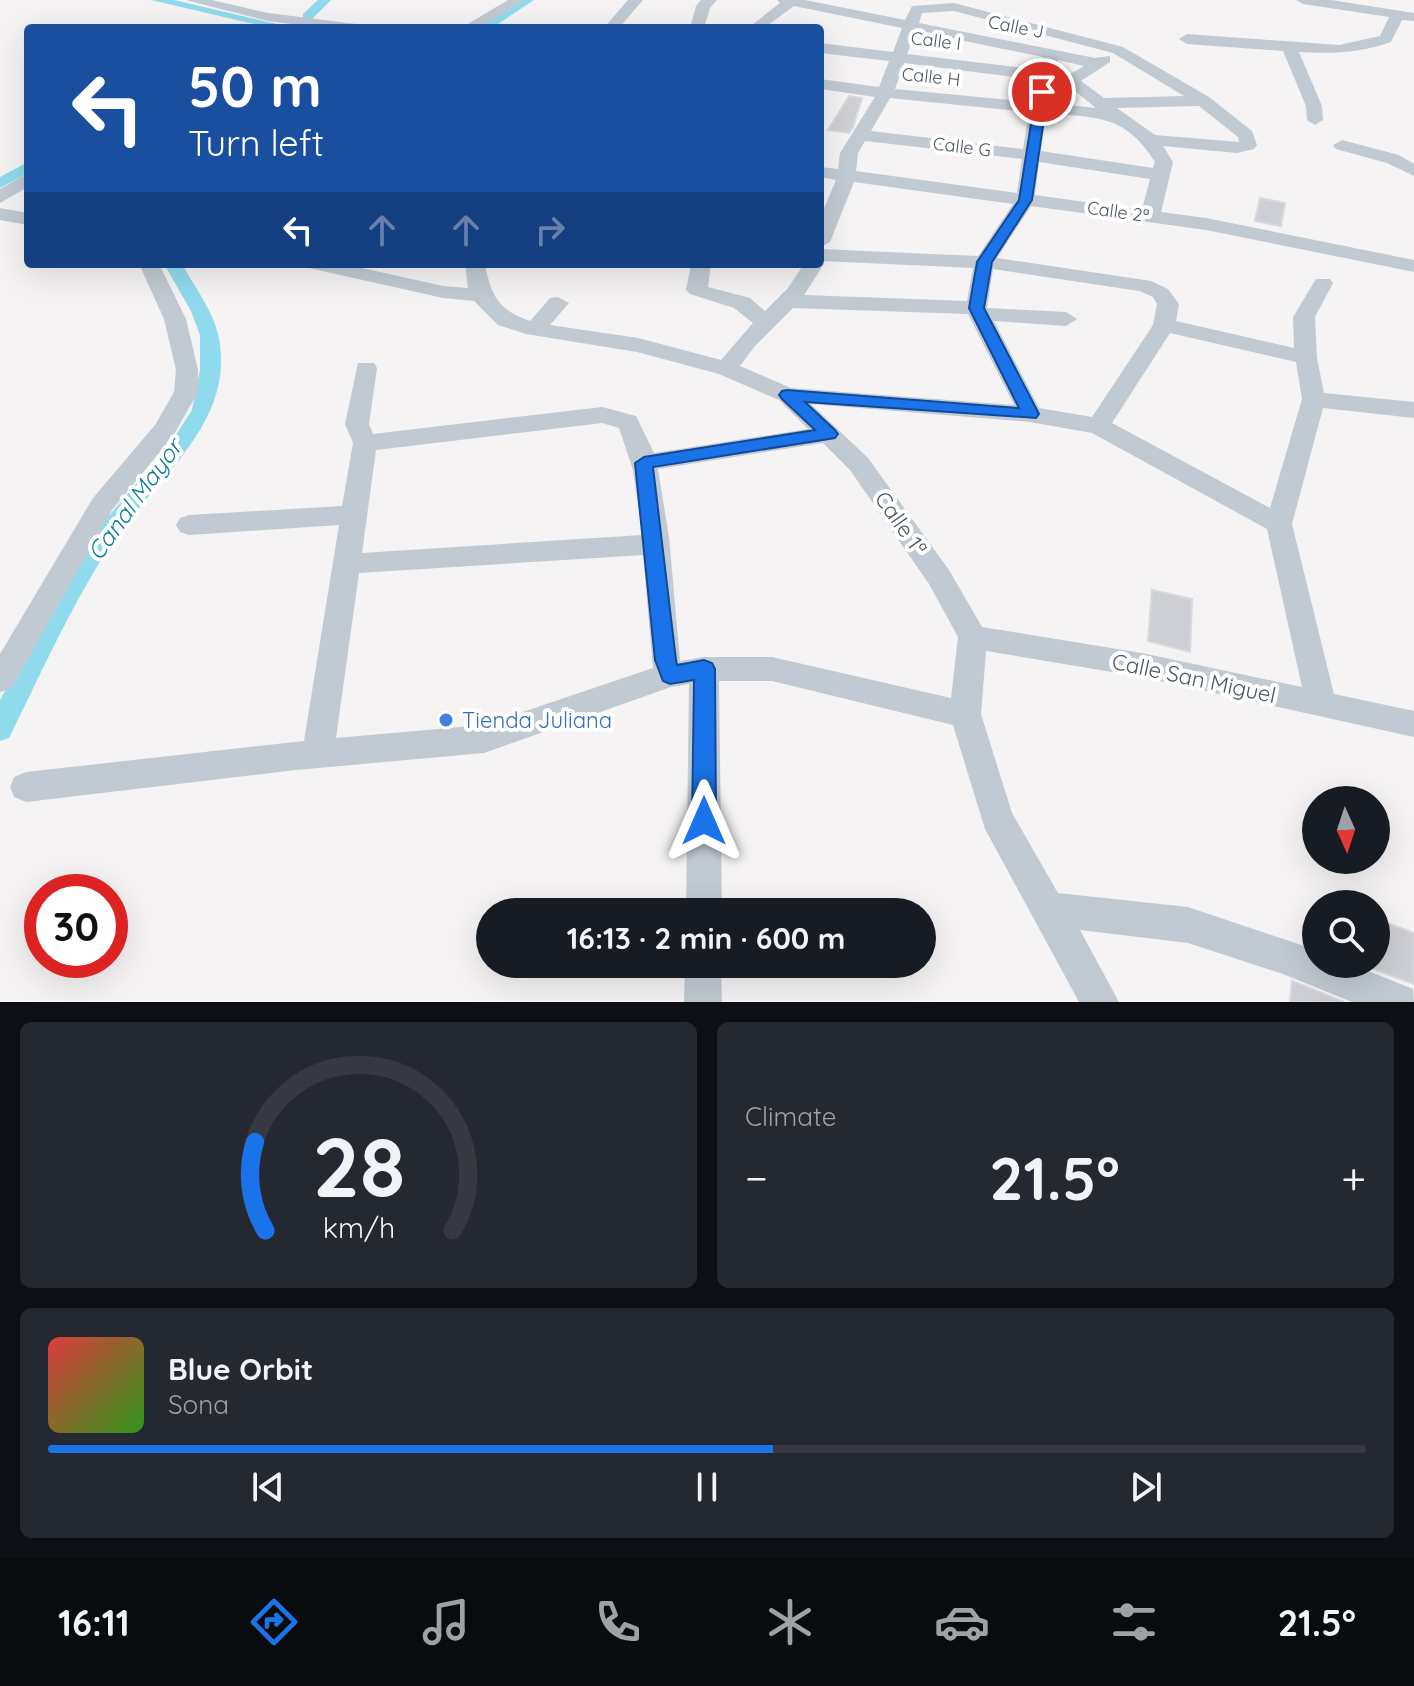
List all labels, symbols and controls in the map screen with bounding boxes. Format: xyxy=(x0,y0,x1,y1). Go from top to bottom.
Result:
street label: Calle J xyxy=(986,10,1046,43)
street label: Calle I xyxy=(910,26,962,55)
text: 50 m xyxy=(188,51,322,121)
icon: left xyxy=(56,56,160,160)
pin xyxy=(1008,58,1076,126)
street label: Calle H xyxy=(901,62,961,91)
icon: arrive xyxy=(1020,70,1064,114)
text: Turn left xyxy=(188,120,324,165)
street label: Calle G xyxy=(932,132,992,161)
street label: Calle 2ª xyxy=(1086,196,1150,227)
icon: left xyxy=(276,208,320,252)
icon: ahead xyxy=(360,208,404,252)
icon: ahead xyxy=(444,208,488,252)
icon: right xyxy=(528,208,572,252)
water label: Canal Mayor xyxy=(80,431,190,566)
street label: Calle 1ª xyxy=(869,486,933,560)
street label: Calle San Miguel xyxy=(1109,647,1279,709)
place label: Tienda Juliana xyxy=(462,706,612,734)
marker: Tienda Juliana xyxy=(437,711,455,729)
position arrow xyxy=(662,779,746,863)
north arrow xyxy=(1302,786,1390,874)
map controls xyxy=(1302,786,1390,978)
speed limit sign: 30 xyxy=(24,874,128,978)
button: search xyxy=(1302,890,1390,978)
text: 16:13 · 2 min · 600 m xyxy=(567,919,845,957)
text: Climate xyxy=(745,1100,836,1133)
text: 28 xyxy=(312,1114,405,1218)
text: 21.5° xyxy=(989,1140,1120,1215)
text: − xyxy=(745,1150,768,1205)
text: + xyxy=(1341,1150,1366,1205)
text: km/h xyxy=(322,1209,395,1245)
text: Blue Orbit xyxy=(168,1350,313,1388)
text: Sona xyxy=(168,1388,229,1421)
icon: previous xyxy=(246,1465,290,1509)
icon: pause xyxy=(685,1465,729,1509)
icon: next xyxy=(1124,1465,1168,1509)
icon: directions xyxy=(246,1594,302,1650)
icon: music xyxy=(418,1594,474,1650)
icon: phone xyxy=(590,1594,646,1650)
icon: climate xyxy=(762,1594,818,1650)
icon: car xyxy=(934,1594,990,1650)
icon: filters xyxy=(1106,1594,1162,1650)
text: 16:11 xyxy=(58,1600,130,1645)
text: 21.5° xyxy=(1278,1600,1356,1645)

